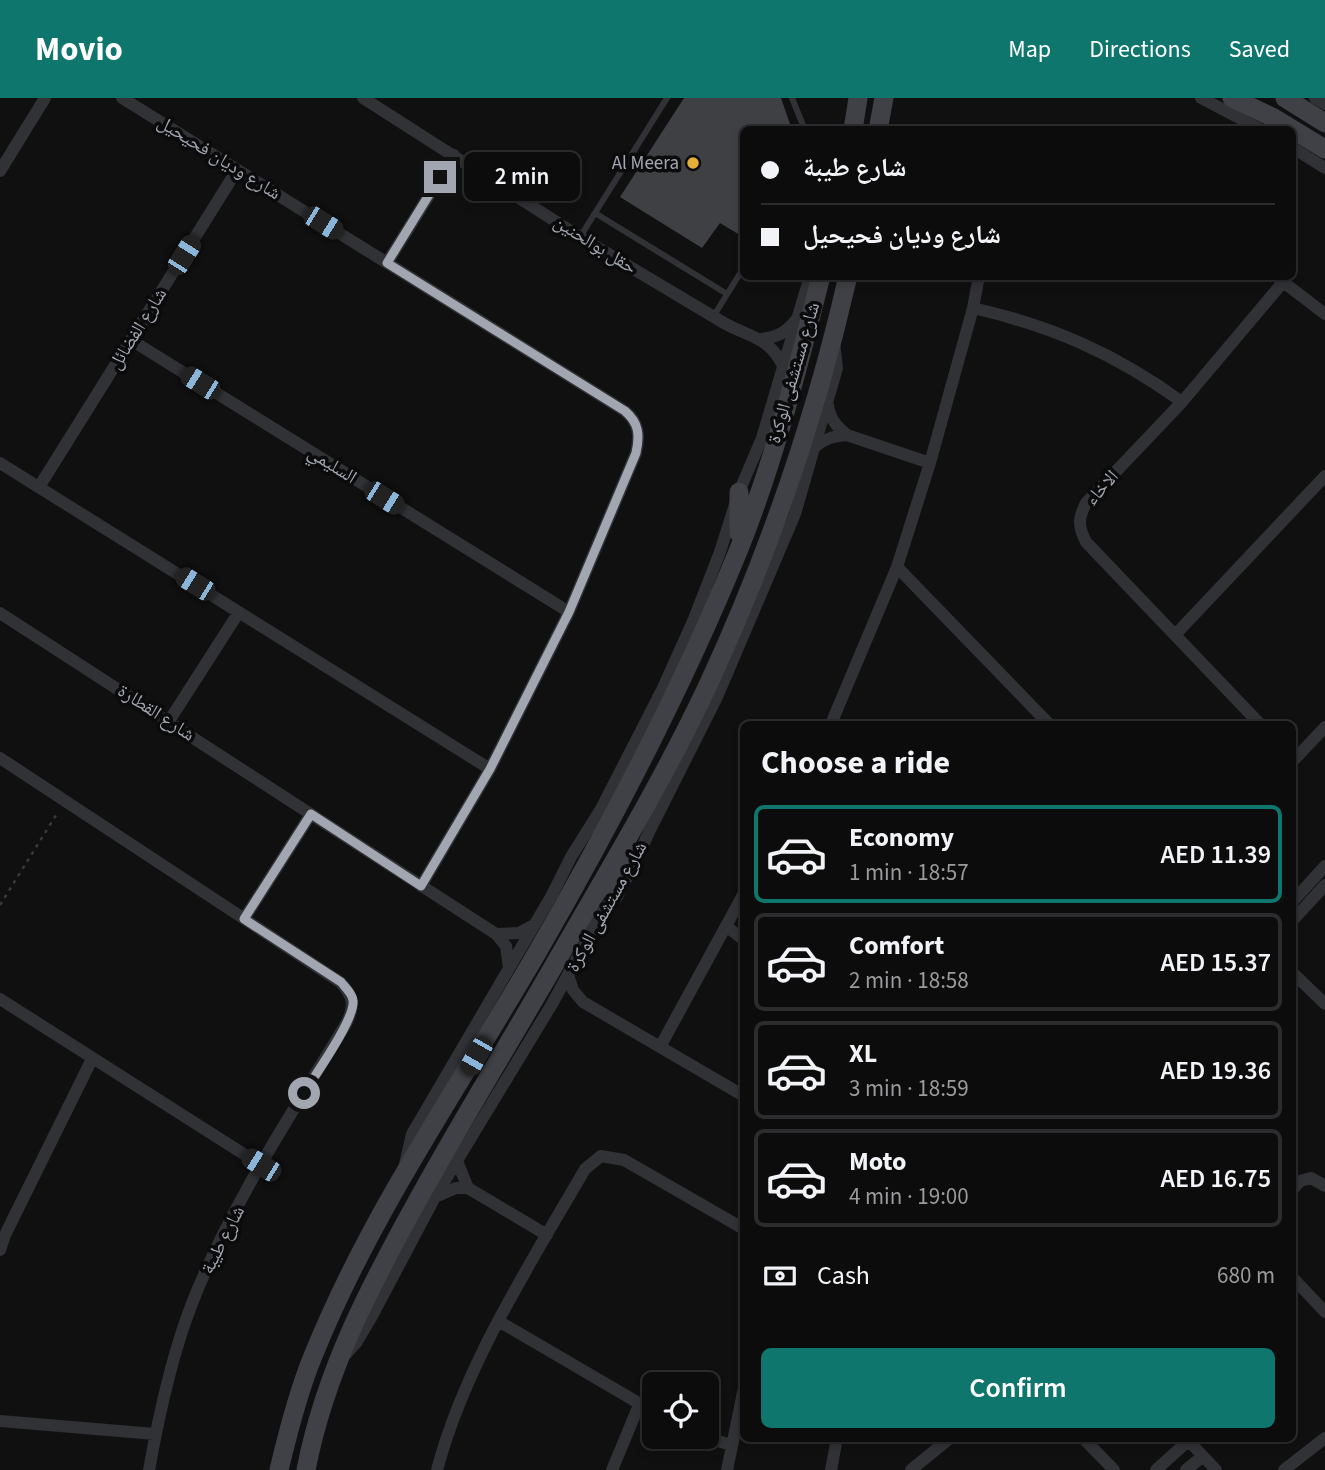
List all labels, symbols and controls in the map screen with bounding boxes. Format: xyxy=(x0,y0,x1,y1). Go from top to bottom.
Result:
text: Movio xyxy=(35,26,123,73)
text: Map xyxy=(1008,32,1051,67)
text: Directions xyxy=(1089,32,1191,67)
text: Saved xyxy=(1229,32,1290,67)
street label: شارع وديان فحيحيل xyxy=(152,109,286,207)
text: شارع طيبة xyxy=(803,149,906,186)
place label: Al Meera xyxy=(612,150,679,177)
callout: 2 min xyxy=(464,153,580,202)
marker: Al Meera xyxy=(685,155,701,171)
text: 2 min xyxy=(495,160,549,193)
route end xyxy=(424,161,456,193)
car xyxy=(300,203,347,243)
street label: حقل بوالحنين xyxy=(548,209,642,281)
text: شارع وديان فحيحيل xyxy=(803,216,1001,253)
car xyxy=(164,232,205,278)
street label: شارع الفضائل xyxy=(102,283,174,375)
street label: شارع مستشفى الوكرة xyxy=(761,299,827,447)
car xyxy=(177,363,224,403)
street label: السليمي xyxy=(302,439,362,491)
street label: الاخاء xyxy=(1079,464,1125,512)
car xyxy=(361,478,408,518)
car xyxy=(172,564,219,604)
street label: شارع القطارة xyxy=(112,678,200,748)
text: Choose a ride xyxy=(761,740,950,786)
text: Economy xyxy=(849,819,954,856)
icon: car xyxy=(765,823,828,886)
text: AED 11.39 xyxy=(1161,836,1271,873)
street label: شارع مستشفى الوكرة xyxy=(560,837,654,977)
text: 1 min · 18:57 xyxy=(849,856,969,889)
text: Comfort xyxy=(849,927,944,964)
icon: car xyxy=(765,931,828,994)
text: AED 15.37 xyxy=(1161,944,1271,981)
text: 2 min · 18:58 xyxy=(849,964,969,997)
car xyxy=(457,1033,496,1079)
text: XL xyxy=(849,1035,877,1072)
icon: car xyxy=(765,1039,828,1102)
text: AED 19.36 xyxy=(1161,1052,1271,1089)
text: 3 min · 18:59 xyxy=(849,1072,969,1105)
route start xyxy=(288,1077,320,1109)
text: Moto xyxy=(849,1143,906,1180)
car xyxy=(238,1145,285,1185)
icon: car xyxy=(765,1147,828,1210)
text: AED 16.75 xyxy=(1161,1160,1271,1197)
text: 4 min · 19:00 xyxy=(849,1180,969,1213)
street label: شارع طيبة xyxy=(194,1201,252,1279)
icon: cash xyxy=(761,1257,799,1295)
text: Cash xyxy=(817,1257,870,1294)
text: 680 m xyxy=(1217,1259,1275,1292)
button: Confirm xyxy=(761,1348,1275,1428)
map controls xyxy=(642,1372,719,1449)
button: locate xyxy=(642,1372,719,1449)

